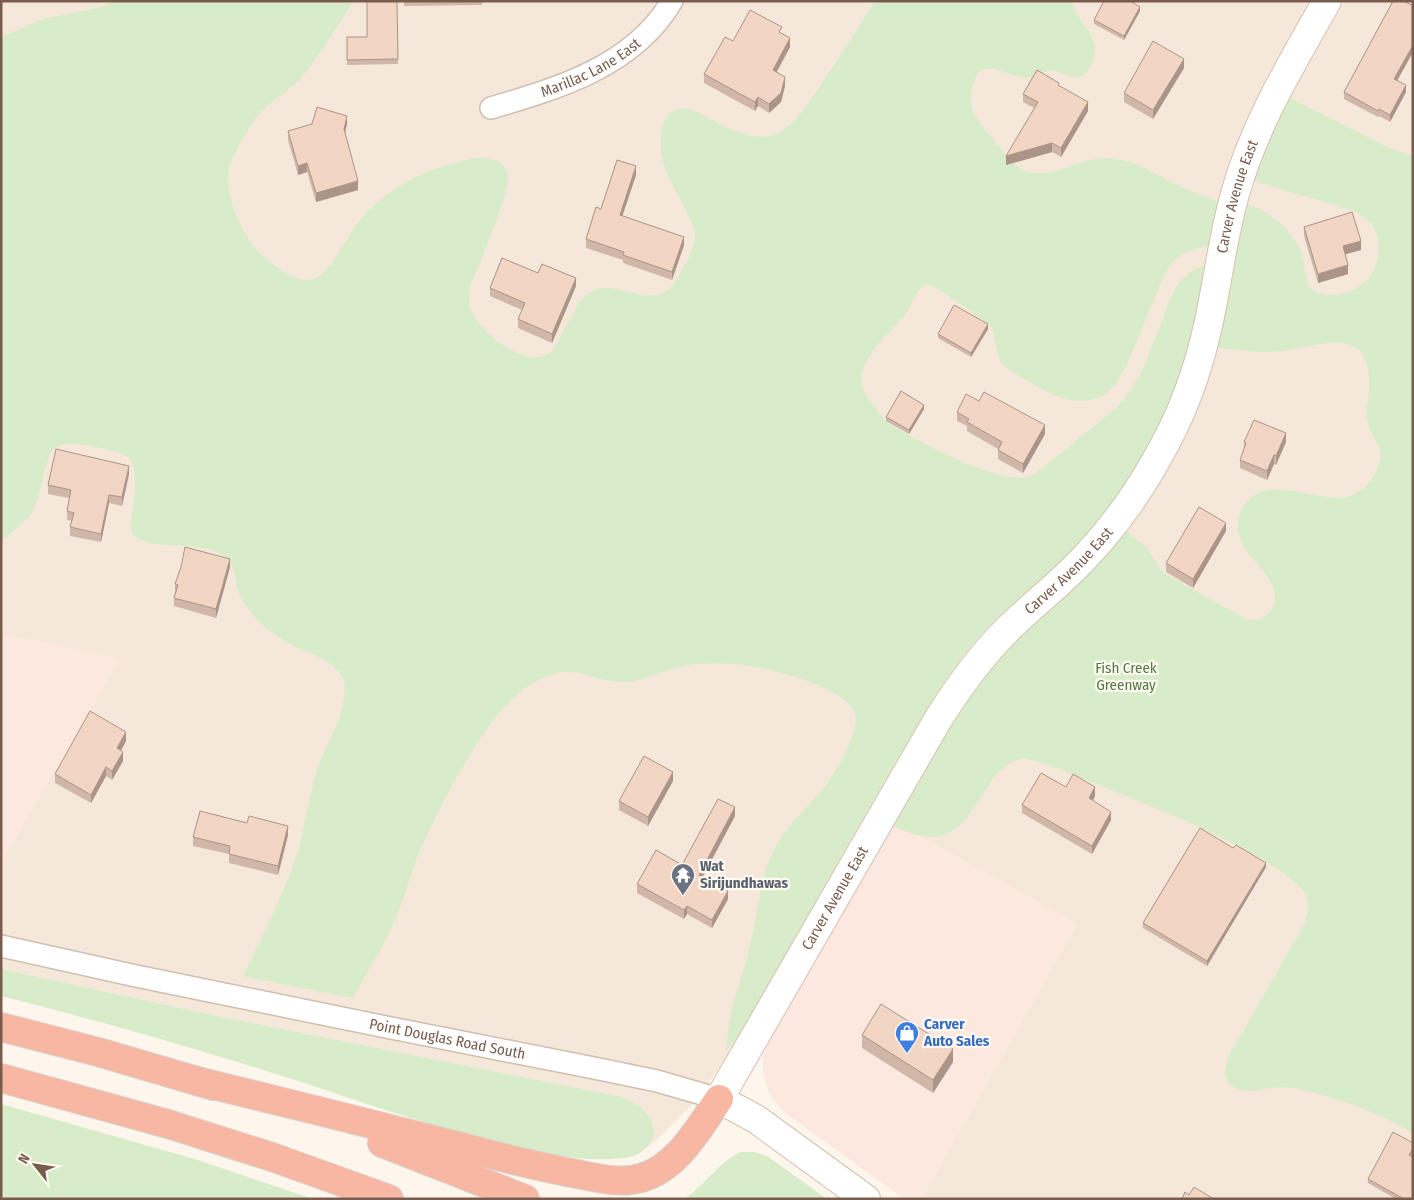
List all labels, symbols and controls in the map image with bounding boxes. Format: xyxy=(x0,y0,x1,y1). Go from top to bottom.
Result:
street label: Marillac Lane East xyxy=(538,34,644,101)
street label: Carver Avenue East xyxy=(1213,137,1262,255)
street label: Carver Avenue East xyxy=(1021,523,1117,618)
park label: Fish Creek Greenway xyxy=(1095,659,1157,694)
street label: Carver Avenue East xyxy=(798,843,872,953)
place label: Wat Sirijundhawas xyxy=(700,857,788,892)
temple icon: Wat Sirijundhawas xyxy=(670,862,696,896)
street label: Point Douglas Road South xyxy=(368,1015,527,1063)
place label: Carver Auto Sales xyxy=(923,1015,990,1050)
shop icon: Carver Auto Sales xyxy=(894,1020,920,1054)
north arrow xyxy=(10,1140,60,1190)
text: N xyxy=(15,1151,34,1167)

